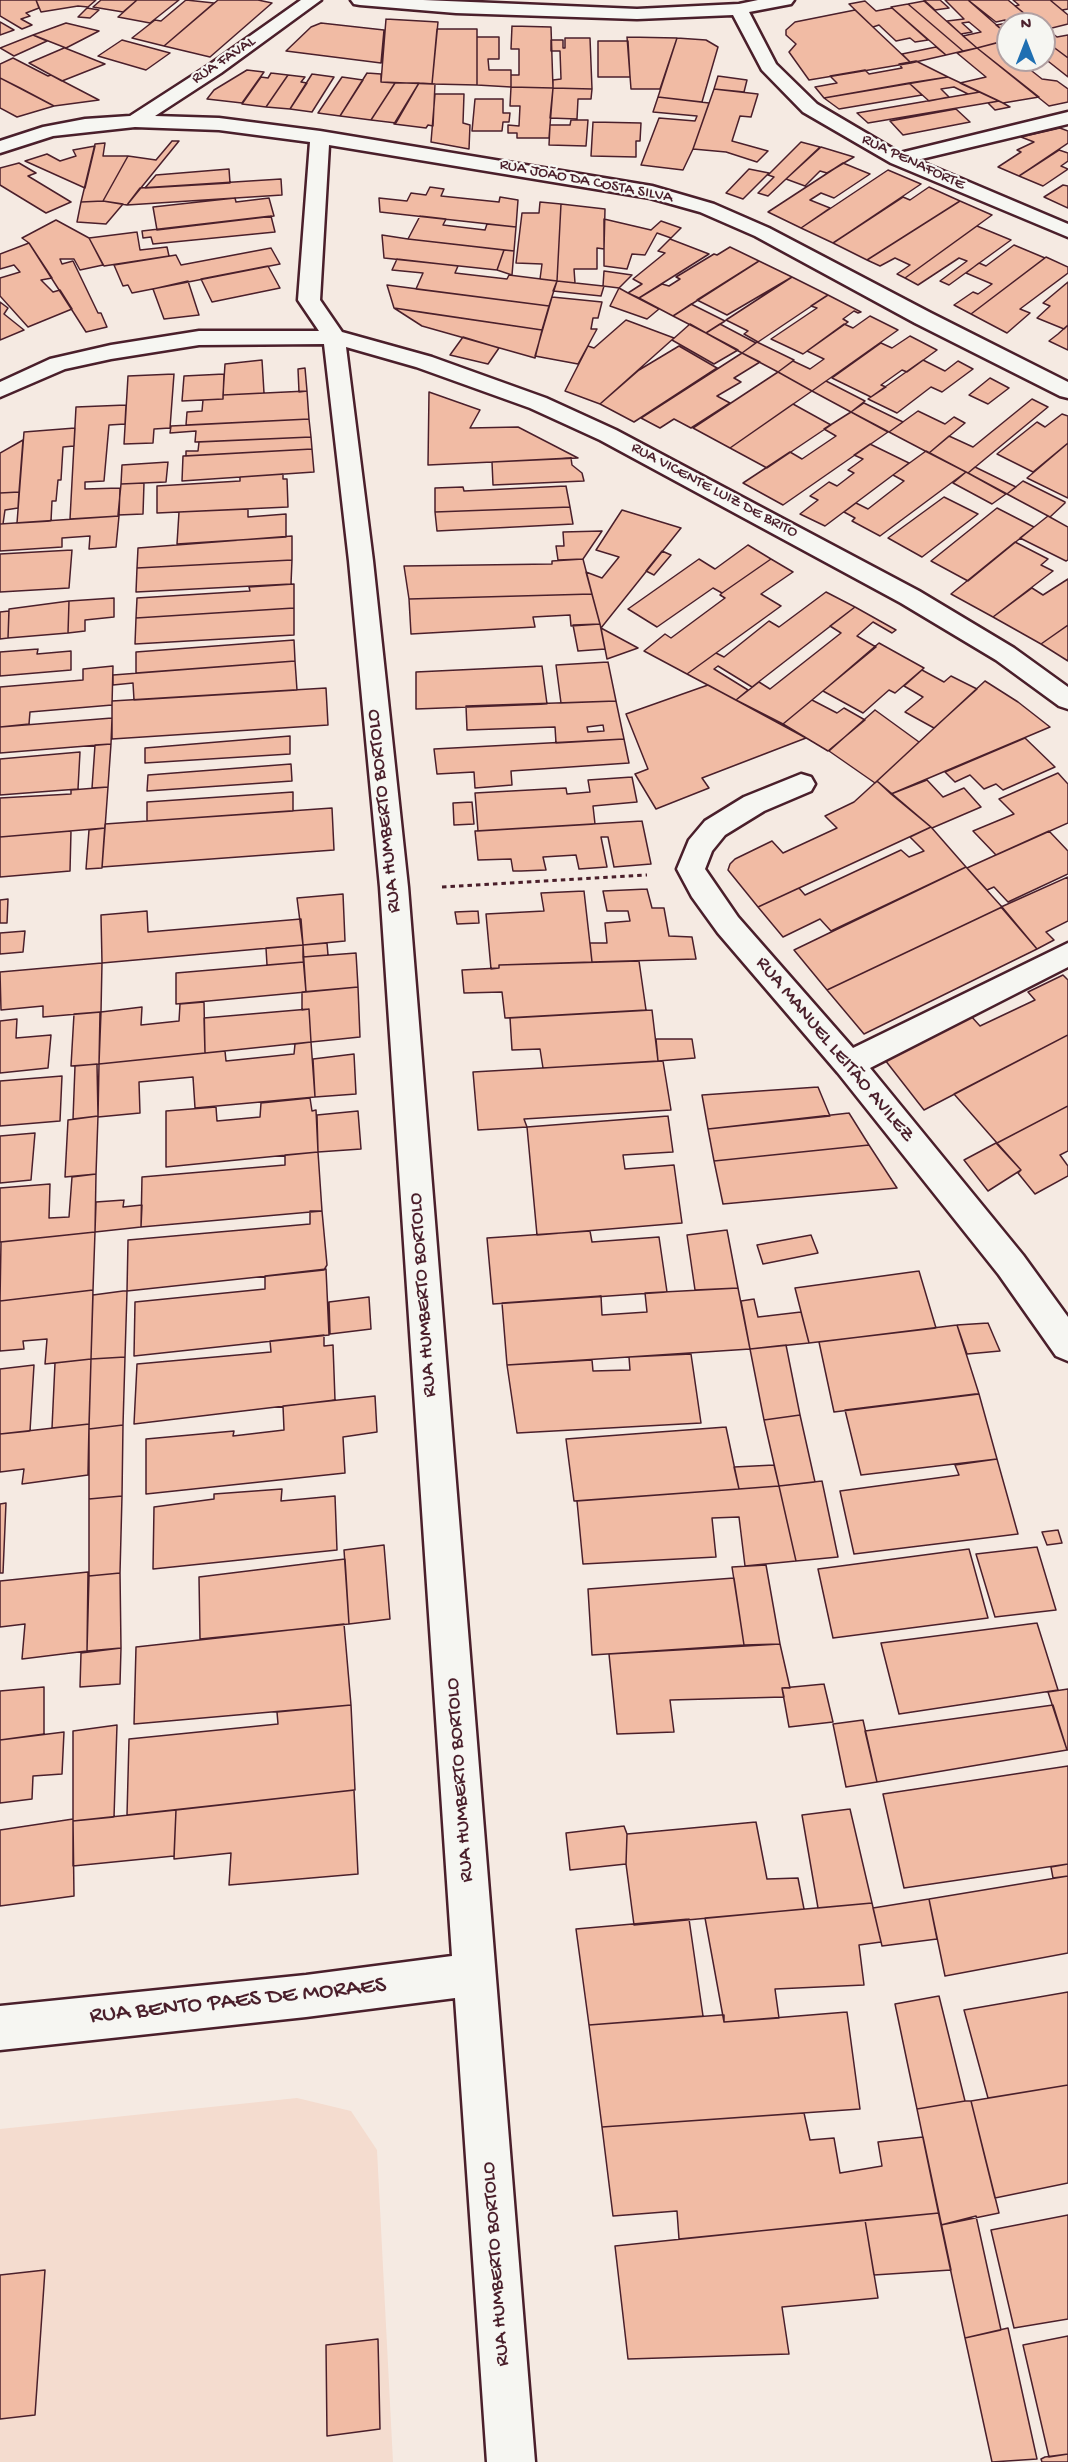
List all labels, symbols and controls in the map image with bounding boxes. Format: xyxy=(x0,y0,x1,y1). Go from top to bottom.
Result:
north arrow xyxy=(996,12,1056,72)
text: N xyxy=(1021,16,1031,35)
street label: RUA FAVAL xyxy=(189,33,259,89)
street label: RUA PENAFORTE xyxy=(858,131,968,195)
street label: RUA JOÃO DA COSTA SILVA xyxy=(498,156,674,208)
street label: RUA VICENTE LUIZ DE BRITO xyxy=(627,439,801,543)
street label: RUA HUMBERTO BORTOLO xyxy=(362,708,408,914)
street label: RUA MANUEL LEITÃO AVILEZ xyxy=(749,952,919,1148)
street label: RUA HUMBERTO BORTOLO xyxy=(405,1192,443,1398)
street label: RUA HUMBERTO BORTOLO xyxy=(442,1677,480,1883)
street label: RUA BENTO PAES DE MORAES xyxy=(88,1972,388,2032)
street label: RUA HUMBERTO BORTOLO xyxy=(478,2161,516,2367)

